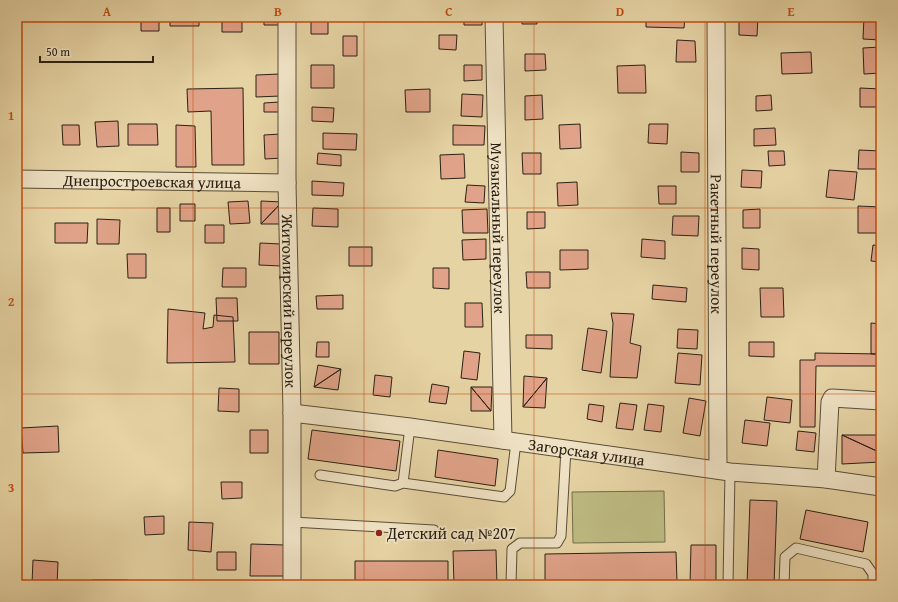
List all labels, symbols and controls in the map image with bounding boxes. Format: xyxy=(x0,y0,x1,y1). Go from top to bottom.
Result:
text: A xyxy=(103,2,112,21)
text: B xyxy=(274,2,282,21)
text: C xyxy=(445,2,453,21)
text: D xyxy=(616,2,624,21)
text: E xyxy=(788,2,795,21)
scale bar xyxy=(40,38,153,64)
text: 50 m xyxy=(46,43,70,60)
text: 1 xyxy=(8,106,14,125)
street label: Музыкальный переулок xyxy=(485,142,512,314)
street label: Днепростроевская улица xyxy=(62,168,241,194)
street label: Ракетный переулок xyxy=(705,174,729,314)
street label: Житомирский переулок xyxy=(276,213,303,389)
text: 2 xyxy=(8,292,15,311)
street label: Загорская улица xyxy=(527,432,647,472)
text: 3 xyxy=(8,478,14,497)
place label: Детский сад №207 xyxy=(386,521,516,545)
marker: Детский сад №207 xyxy=(374,528,384,538)

